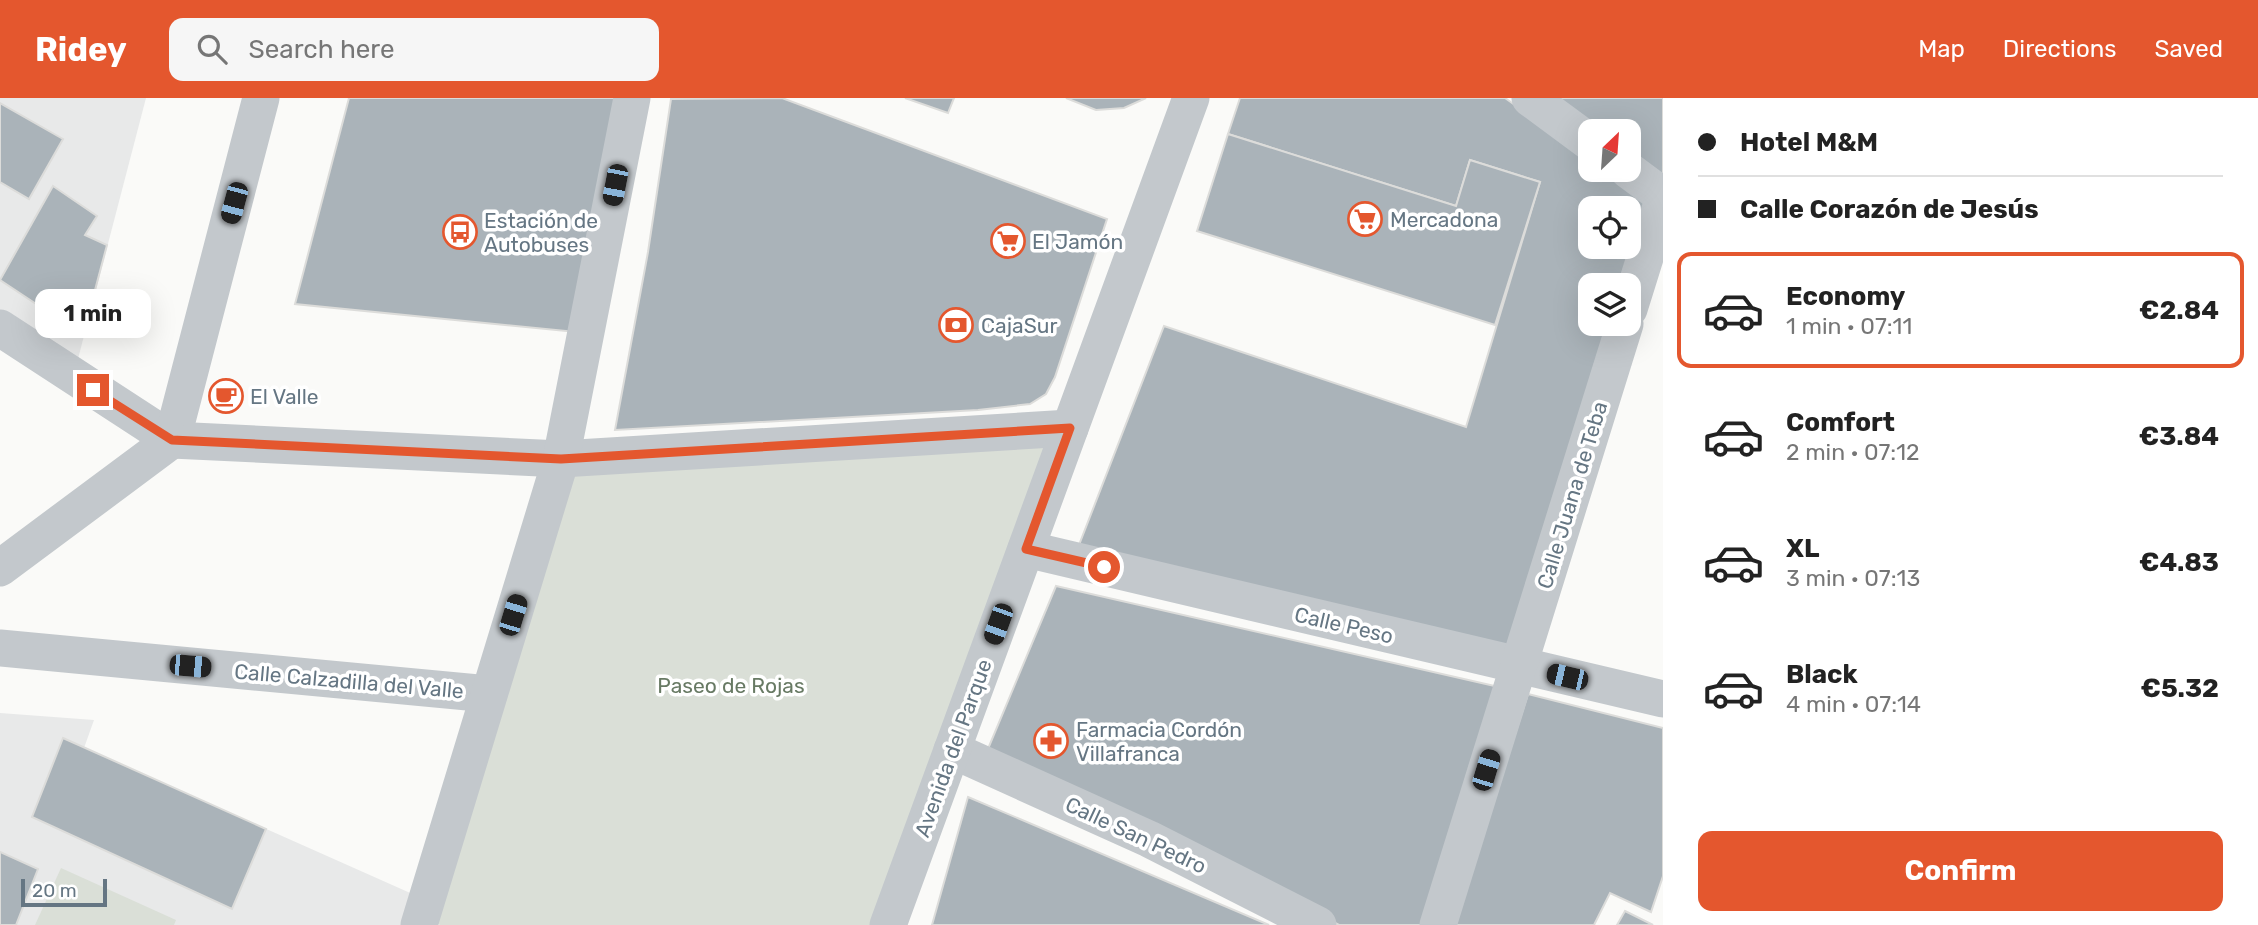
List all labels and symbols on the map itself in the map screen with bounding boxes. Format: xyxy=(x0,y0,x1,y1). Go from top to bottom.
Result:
north arrow xyxy=(1578,119,1642,182)
car xyxy=(601,162,630,208)
car xyxy=(219,180,250,226)
supermarket icon: Mercadona xyxy=(1346,200,1384,238)
place label: Mercadona xyxy=(1390,207,1498,232)
place label: Estación de Autobuses xyxy=(484,208,598,257)
bus stop icon: Estación de Autobuses xyxy=(441,213,479,251)
supermarket icon: El Jamón xyxy=(989,222,1027,260)
place label: El Jamón xyxy=(1032,229,1123,254)
callout: 1 min xyxy=(35,288,151,338)
bank icon: CajaSur xyxy=(937,306,975,344)
place label: CajaSur xyxy=(981,313,1057,338)
route end xyxy=(77,374,109,406)
cafe icon: El Valle xyxy=(207,377,245,415)
place label: El Valle xyxy=(250,384,319,409)
street label: Calle Juana de Teba xyxy=(1532,398,1612,592)
route start xyxy=(1088,551,1120,583)
car xyxy=(497,592,530,638)
car xyxy=(981,601,1016,647)
street label: Calle Peso xyxy=(1292,602,1396,648)
car xyxy=(169,654,212,678)
street label: Avenida del Parque xyxy=(909,656,997,840)
street label: Calle Calzadilla del Valle xyxy=(233,659,465,703)
car xyxy=(1545,662,1590,692)
park label: Paseo de Rojas xyxy=(657,673,805,698)
place label: Farmacia Cordón Villafranca xyxy=(1076,717,1242,766)
pharmacy icon: Farmacia Cordón Villafranca xyxy=(1032,722,1070,760)
car xyxy=(1470,747,1503,793)
street label: Calle San Pedro xyxy=(1062,791,1210,879)
scale bar xyxy=(21,876,107,908)

